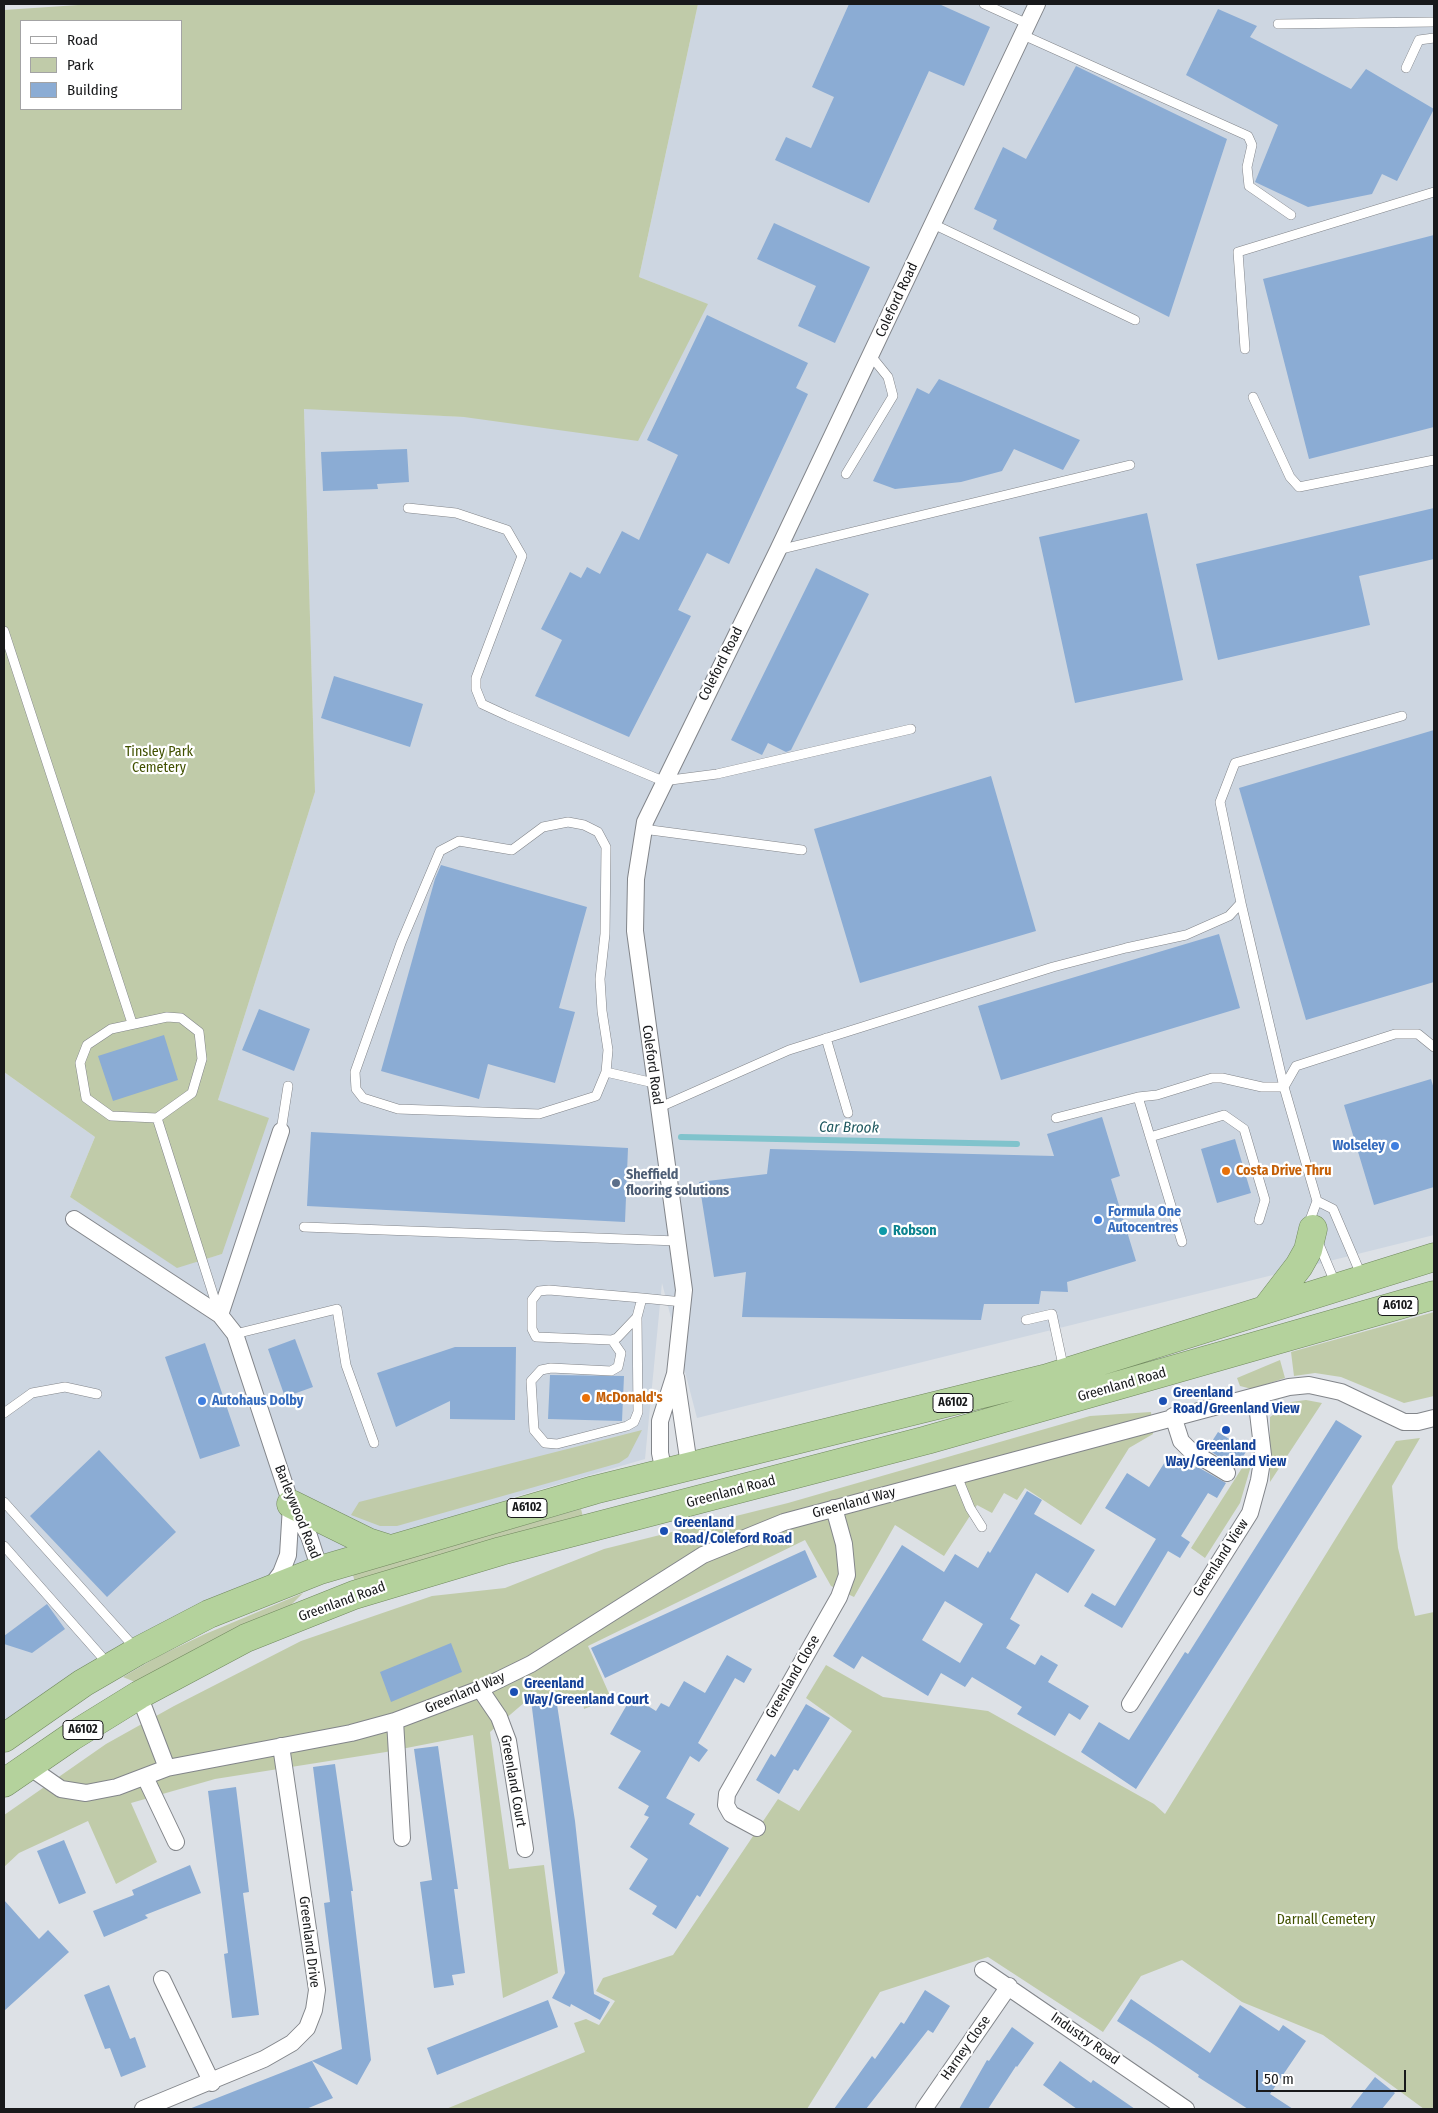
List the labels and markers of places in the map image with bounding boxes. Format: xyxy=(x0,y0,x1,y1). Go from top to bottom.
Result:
place label: Wolseley xyxy=(1332,1138,1385,1154)
marker: Wolseley xyxy=(1389,1140,1401,1152)
place label: Costa Drive Thru xyxy=(1236,1163,1331,1179)
marker: Costa Drive Thru xyxy=(1220,1165,1232,1177)
place label: Sheffield flooring solutions xyxy=(626,1167,729,1200)
marker: Sheffield flooring solutions xyxy=(610,1177,622,1189)
place label: Formula One Autocentres xyxy=(1108,1204,1181,1236)
marker: Formula One Autocentres xyxy=(1092,1214,1104,1226)
place label: Robson xyxy=(893,1223,937,1239)
marker: Robson xyxy=(877,1225,889,1237)
place label: Greenland Road/Greenland View xyxy=(1173,1385,1300,1418)
place label: McDonald's xyxy=(596,1390,663,1406)
marker: McDonald's xyxy=(580,1392,592,1404)
place label: Autohaus Dolby xyxy=(212,1393,303,1409)
marker: Autohaus Dolby xyxy=(196,1395,208,1407)
marker: Greenland Road/Greenland View xyxy=(1157,1395,1169,1407)
marker: Greenland Way/Greenland View xyxy=(1220,1424,1232,1436)
place label: Greenland Way/Greenland View xyxy=(1166,1438,1286,1470)
place label: Greenland Road/Coleford Road xyxy=(674,1515,792,1548)
marker: Greenland Road/Coleford Road xyxy=(658,1525,670,1537)
place label: Greenland Way/Greenland Court xyxy=(524,1676,649,1708)
marker: Greenland Way/Greenland Court xyxy=(508,1686,520,1698)

